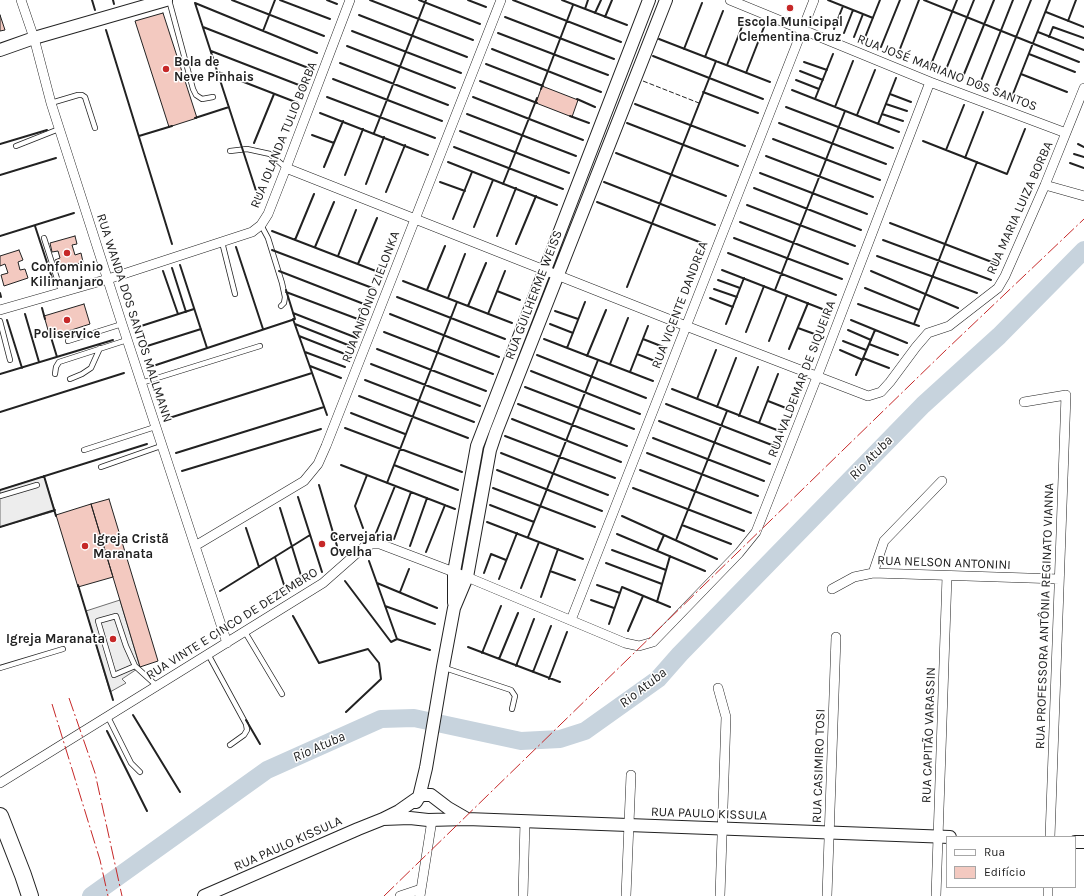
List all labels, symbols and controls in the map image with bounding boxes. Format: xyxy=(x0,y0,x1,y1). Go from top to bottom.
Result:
marker: Escola Municipal Clementina Cruz xyxy=(785,3,795,13)
place label: Escola Municipal Clementina Cruz xyxy=(737,14,843,45)
street label: RUA JOSÉ MARIANO DOS SANTOS xyxy=(855,31,1039,115)
place label: Bola de Neve Pinhais xyxy=(174,54,254,85)
street label: RUA IOLANDA TULIO BORBA xyxy=(247,59,321,211)
marker: Bola de Neve Pinhais xyxy=(161,64,171,74)
street label: RUA MARIA LUIZA BORBA xyxy=(984,139,1056,277)
street label: RUA WANDA DOS SANTOS MALLMANN xyxy=(93,212,175,424)
street label: RUA GUILHERME WEISS xyxy=(502,228,566,362)
street label: RUA ANTÔNIO ZIELONKA xyxy=(339,229,403,365)
street label: RUA VICENTE DANDREA xyxy=(648,239,712,371)
marker: Confominio Kilimanjaro xyxy=(62,248,72,258)
place label: Confominio Kilimanjaro xyxy=(30,259,104,290)
street label: RUA VALDEMAR DE SIQUEIRA xyxy=(765,298,839,460)
marker: Poliservice xyxy=(62,315,72,325)
place label: Poliservice xyxy=(34,326,100,342)
water label: Rio Atuba xyxy=(846,432,896,484)
street label: RUA PROFESSORA ANTÔNIA REGINATO VIANNA xyxy=(1033,483,1057,749)
place label: Cervejaria Ovelha xyxy=(330,529,393,560)
place label: Igreja Cristã Maranata xyxy=(93,531,169,562)
marker: Cervejaria Ovelha xyxy=(317,539,327,549)
marker: Igreja Cristã Maranata xyxy=(80,541,90,551)
street label: RUA NELSON ANTONINI xyxy=(877,553,1011,573)
street label: RUA VINTE E CINCO DE DEZEMBRO xyxy=(143,565,321,683)
place label: Igreja Maranata xyxy=(6,631,105,647)
marker: Igreja Maranata xyxy=(108,634,118,644)
water label: Rio Atuba xyxy=(616,664,670,712)
street label: RUA CAPITÃO VARASSIN xyxy=(919,667,939,803)
street label: RUA CASIMIRO TOSI xyxy=(809,709,829,823)
water label: Rio Atuba xyxy=(290,728,348,766)
street label: RUA PAULO KISSULA xyxy=(651,804,767,824)
street label: RUA PAULO KISSULA xyxy=(232,813,344,875)
legend xyxy=(946,836,1076,888)
text: Rua xyxy=(984,845,1005,859)
text: Edifício xyxy=(984,865,1025,879)

